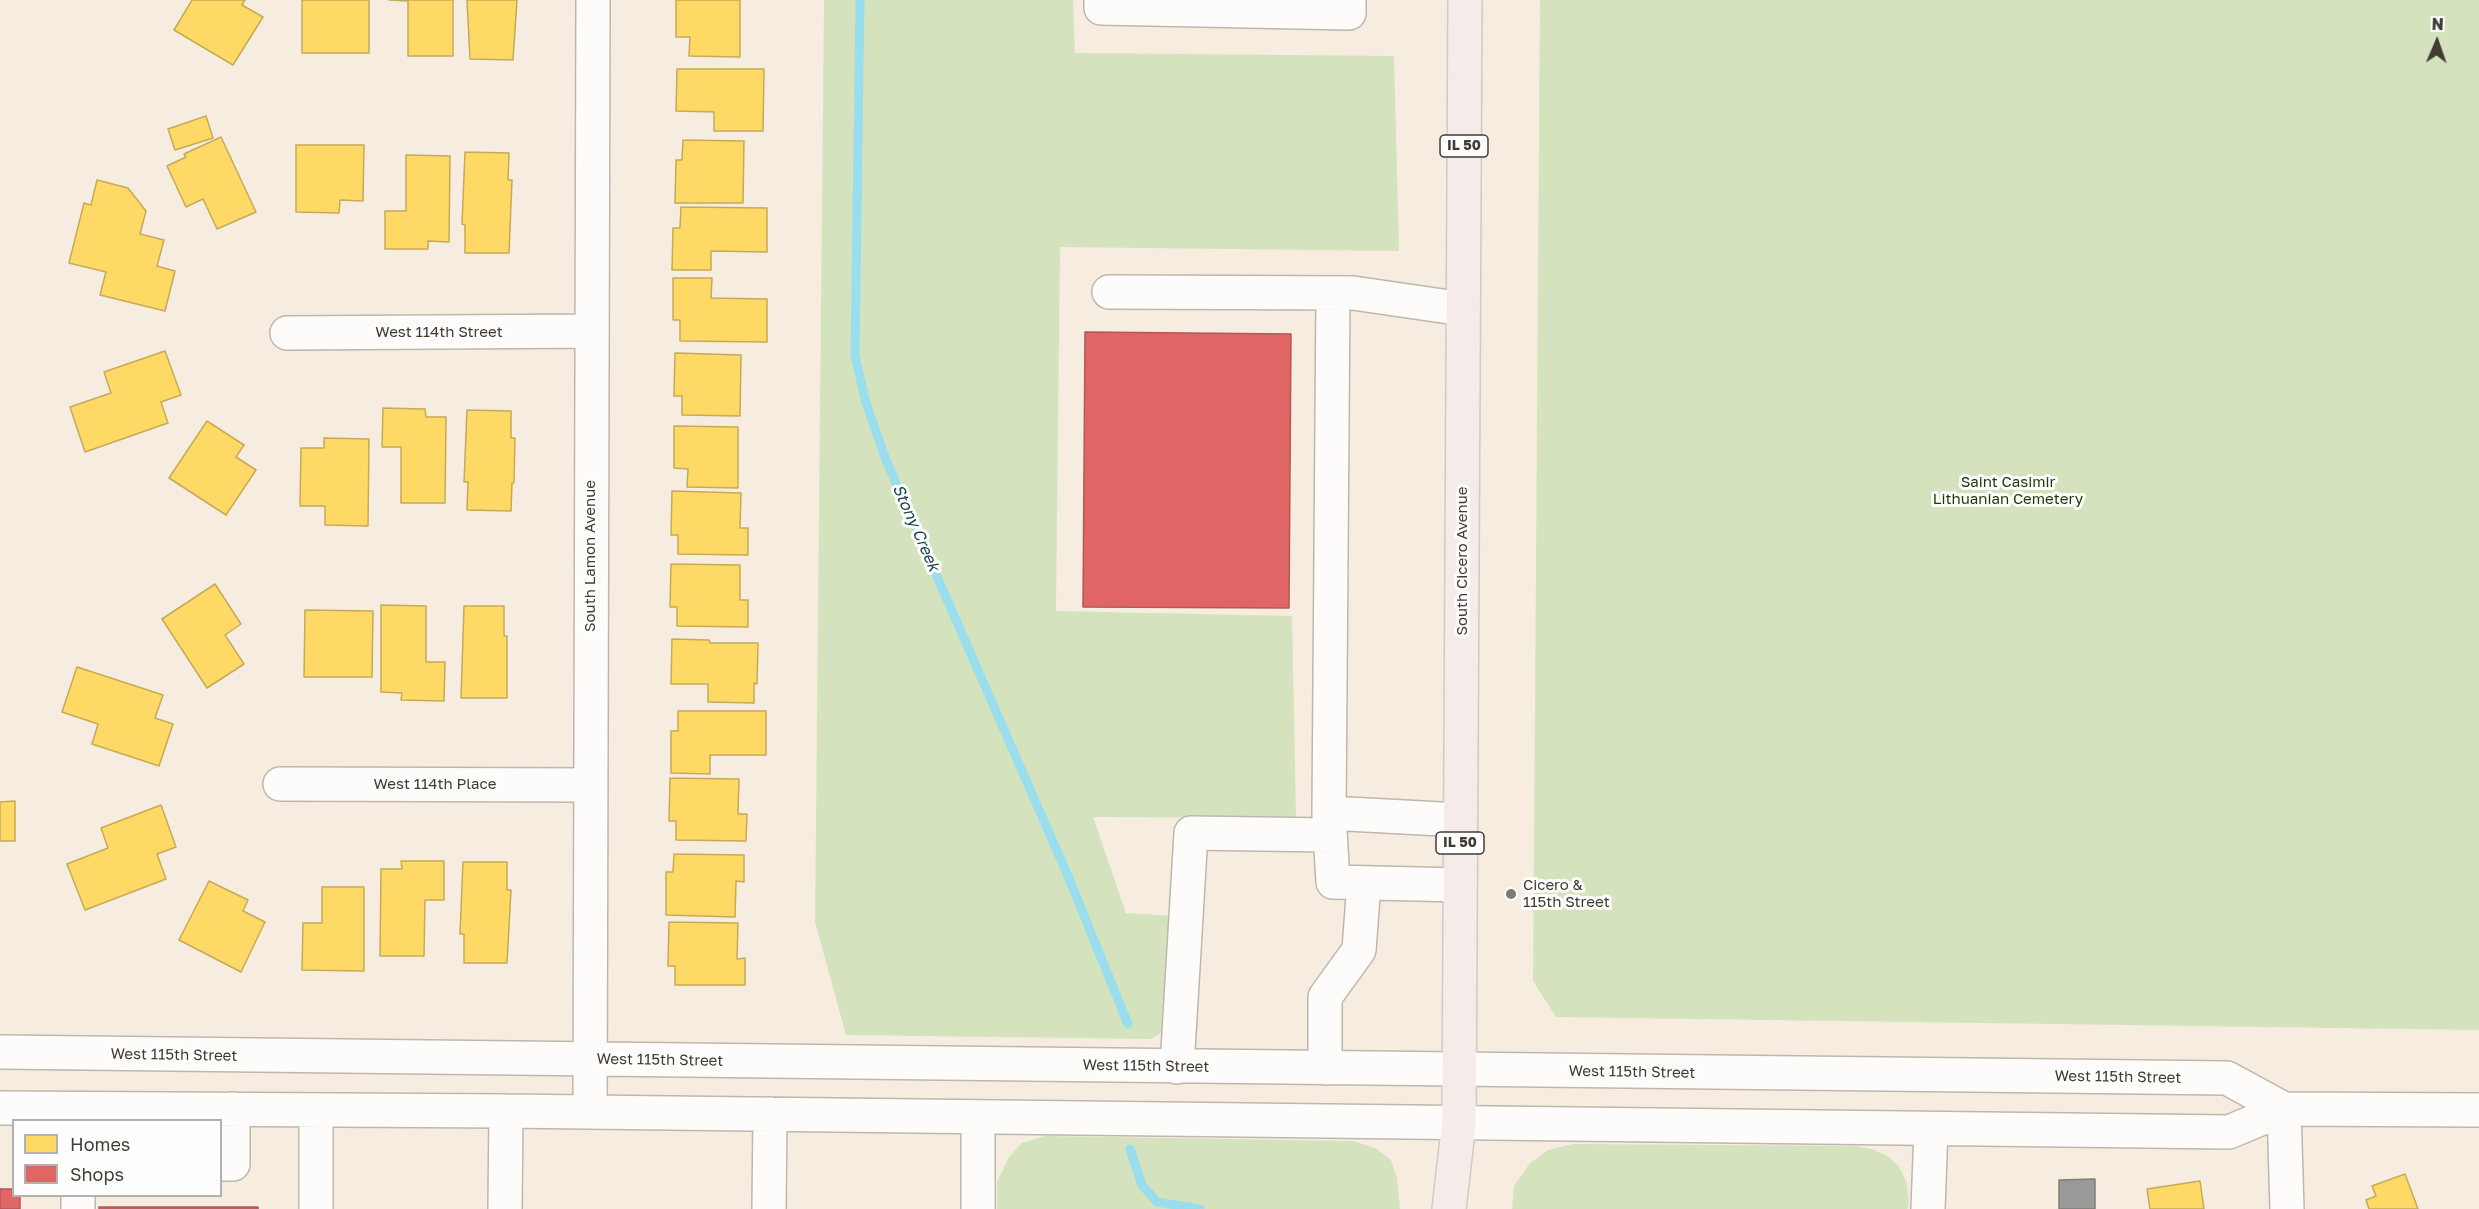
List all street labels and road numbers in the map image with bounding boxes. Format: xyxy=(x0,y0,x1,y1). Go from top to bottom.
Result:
road number: IL 50 xyxy=(1440,135,1488,157)
street label: West 114th Street xyxy=(375,323,503,341)
street label: South Lamon Avenue xyxy=(581,480,599,632)
street label: South Cicero Avenue xyxy=(1453,486,1471,636)
street label: West 114th Place xyxy=(374,775,496,793)
road number: IL 50 xyxy=(1436,832,1484,854)
street label: West 115th Street xyxy=(110,1045,238,1065)
street label: West 115th Street xyxy=(596,1050,724,1070)
street label: West 115th Street xyxy=(1082,1056,1210,1076)
street label: West 115th Street xyxy=(1568,1062,1696,1082)
street label: West 115th Street xyxy=(2054,1067,2182,1087)

